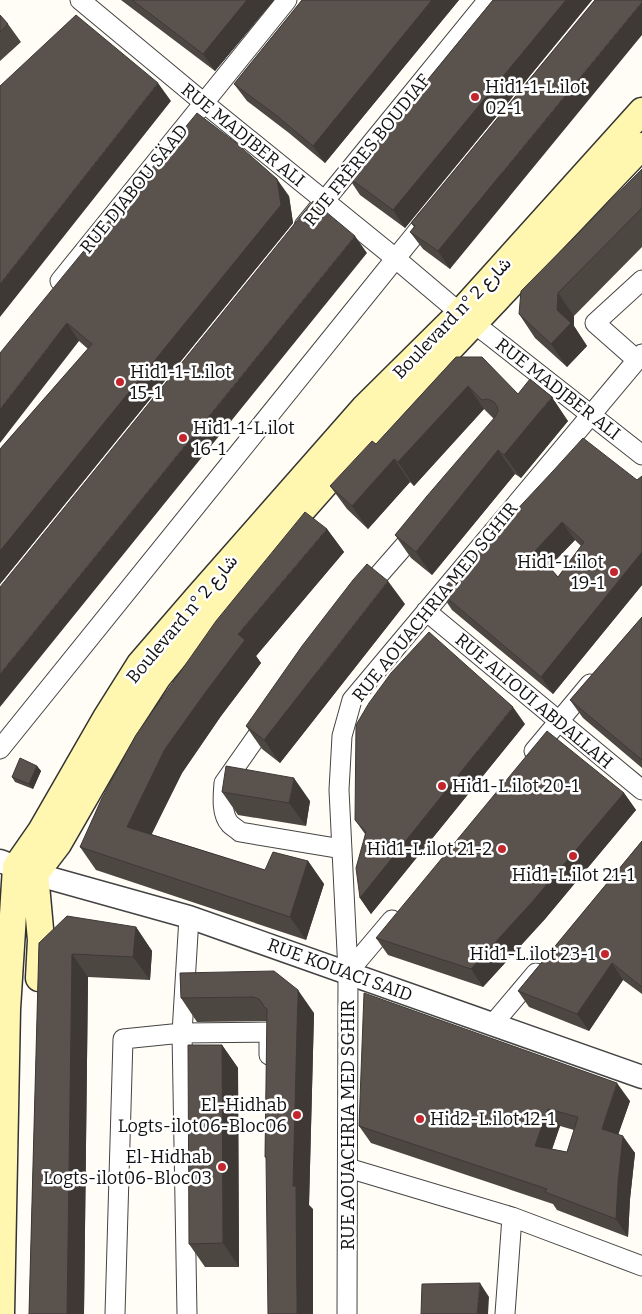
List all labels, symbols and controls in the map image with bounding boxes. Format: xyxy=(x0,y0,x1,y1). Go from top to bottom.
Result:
street label: RUE FRÈRES BOUDIAF xyxy=(298,69,435,230)
place label: Hid1-1-L.ilot 02-1 xyxy=(485,76,587,119)
street label: RUE MADJBER ALI xyxy=(177,79,309,191)
marker: Hid1-1-L.ilot 02-1 xyxy=(469,91,481,103)
street label: RUE DJABOU SÄAD xyxy=(75,120,193,258)
street label: Boulevard n° شارع 2 xyxy=(388,252,517,384)
street label: RUE MADJBER ALI xyxy=(491,333,625,445)
place label: Hid1-1-L.ilot 15-1 xyxy=(130,361,232,404)
marker: Hid1-1-L.ilot 15-1 xyxy=(114,376,126,388)
place label: Hid1-1-L.ilot 16-1 xyxy=(193,417,295,460)
marker: Hid1-1-L.ilot 16-1 xyxy=(177,432,189,444)
street label: RUE AOUACHRIA MED SGHIR xyxy=(348,498,522,706)
street label: Boulevard n° شارع 2 xyxy=(122,550,243,688)
place label: Hid1-L.ilot 19-1 xyxy=(517,551,605,594)
marker: Hid1-L.ilot 19-1 xyxy=(608,566,620,578)
street label: RUE ALIOUI ABDALLAH xyxy=(451,629,617,773)
place label: Hid1-L.ilot 20-1 xyxy=(452,775,579,797)
marker: Hid1-L.ilot 20-1 xyxy=(436,780,448,792)
place label: Hid1-L.ilot 21-2 xyxy=(366,838,492,860)
marker: Hid1-L.ilot 21-2 xyxy=(496,843,508,855)
marker: Hid1-L.ilot 21-1 xyxy=(567,850,579,862)
place label: Hid1-L.ilot 21-1 xyxy=(512,864,635,886)
street label: RUE KOUACI SAID xyxy=(264,934,416,1006)
place label: Hid1-L.ilot 23-1 xyxy=(469,943,596,965)
marker: Hid1-L.ilot 23-1 xyxy=(599,948,611,960)
street label: RUE AOUACHRIA MED SGHIR xyxy=(337,1000,359,1250)
place label: El-Hidhab Logts-ilot06-Bloc06 xyxy=(118,1094,287,1137)
place label: Hid2-L.ilot 12-1 xyxy=(430,1108,556,1130)
marker: El-Hidhab Logts-ilot06-Bloc06 xyxy=(291,1109,303,1121)
marker: Hid2-L.ilot 12-1 xyxy=(414,1113,426,1125)
place label: El-Hidhab Logts-ilot06-Bloc03 xyxy=(43,1146,212,1189)
marker: El-Hidhab Logts-ilot06-Bloc03 xyxy=(216,1161,228,1173)

